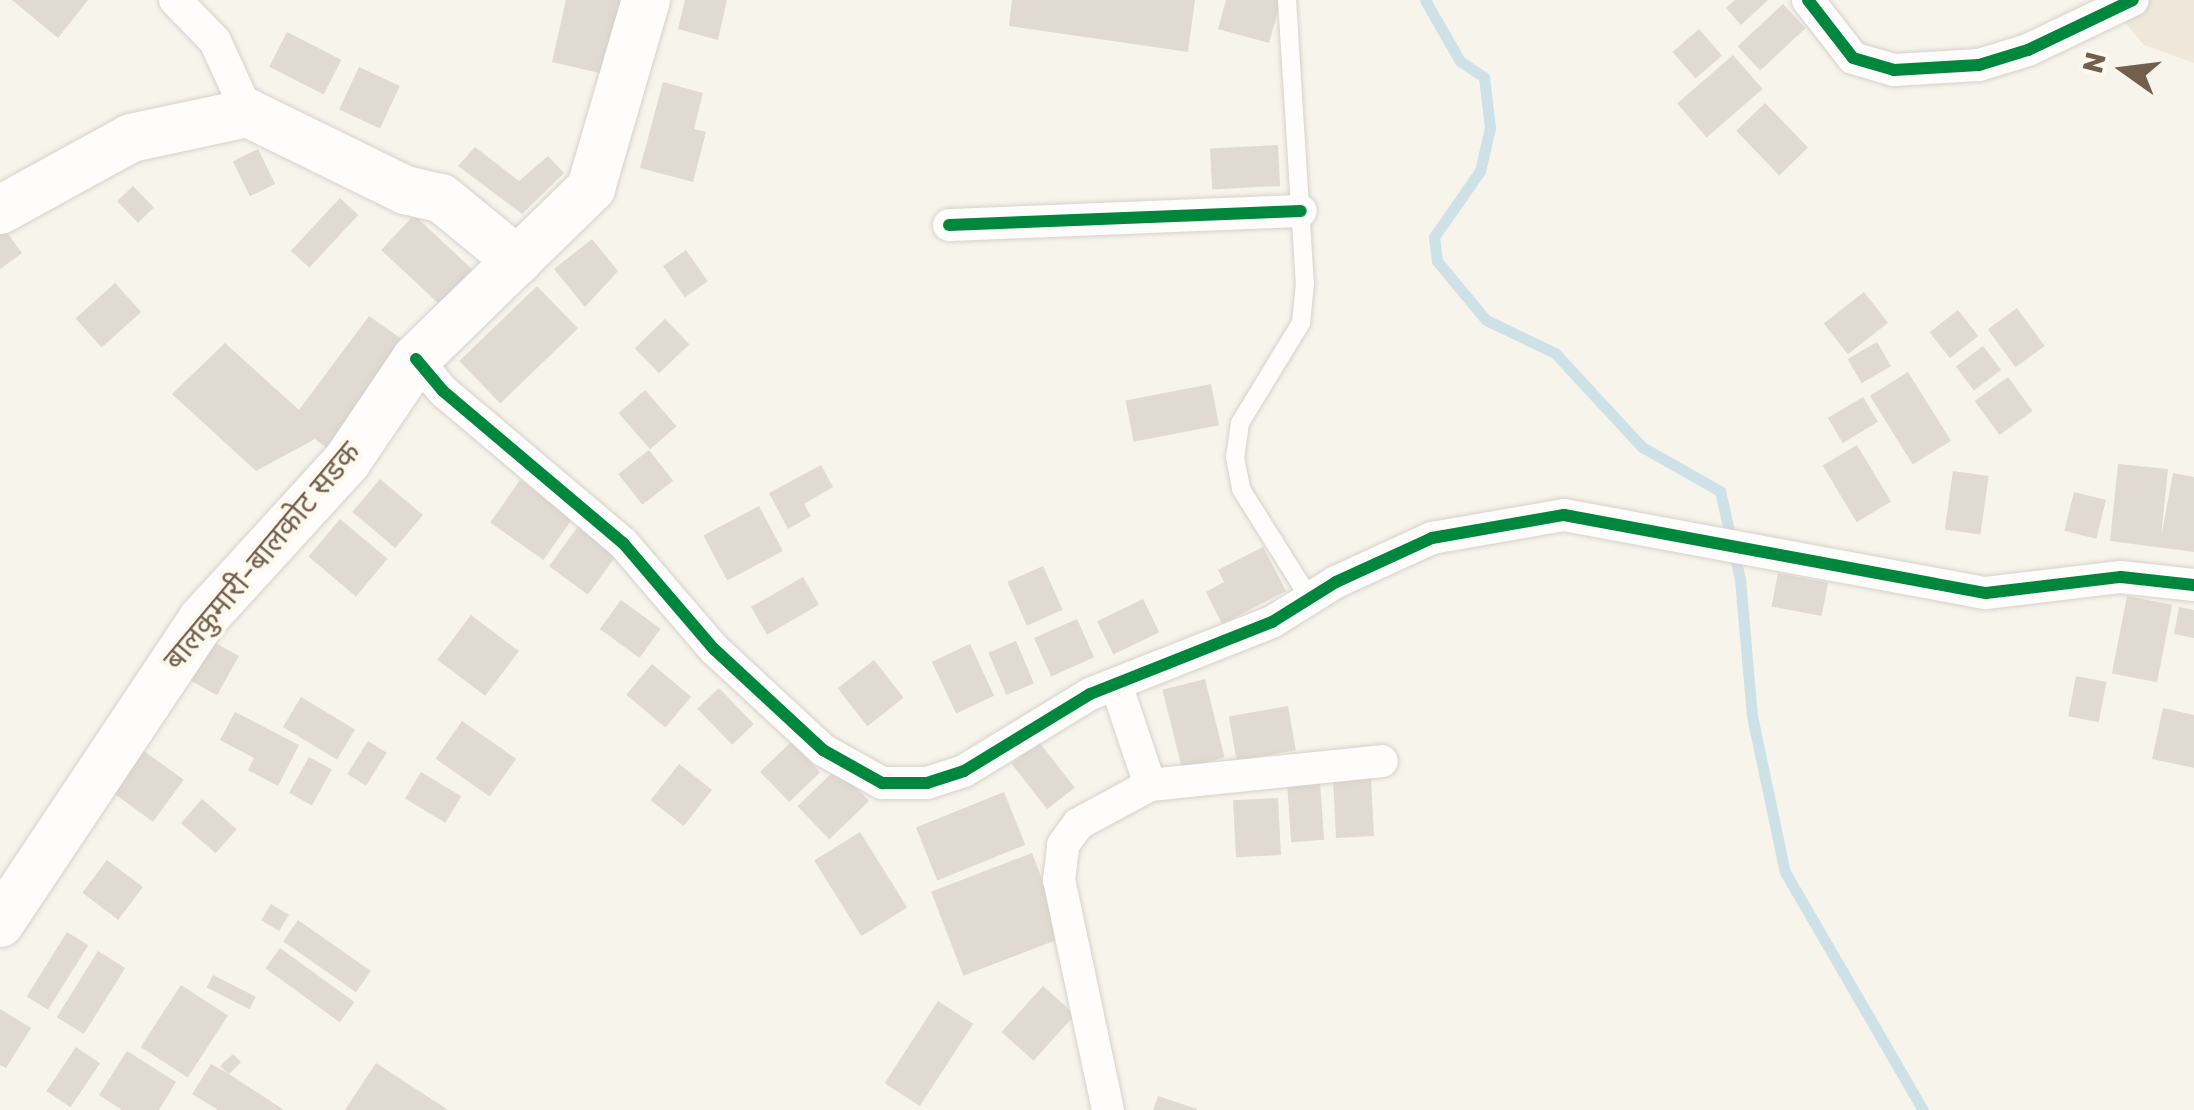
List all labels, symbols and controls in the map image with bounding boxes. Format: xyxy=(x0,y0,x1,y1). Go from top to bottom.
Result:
north arrow xyxy=(2074,20,2174,120)
text: N xyxy=(2076,49,2113,76)
street label: बालकुमारी-बालकोट सडक xyxy=(156,435,368,677)

